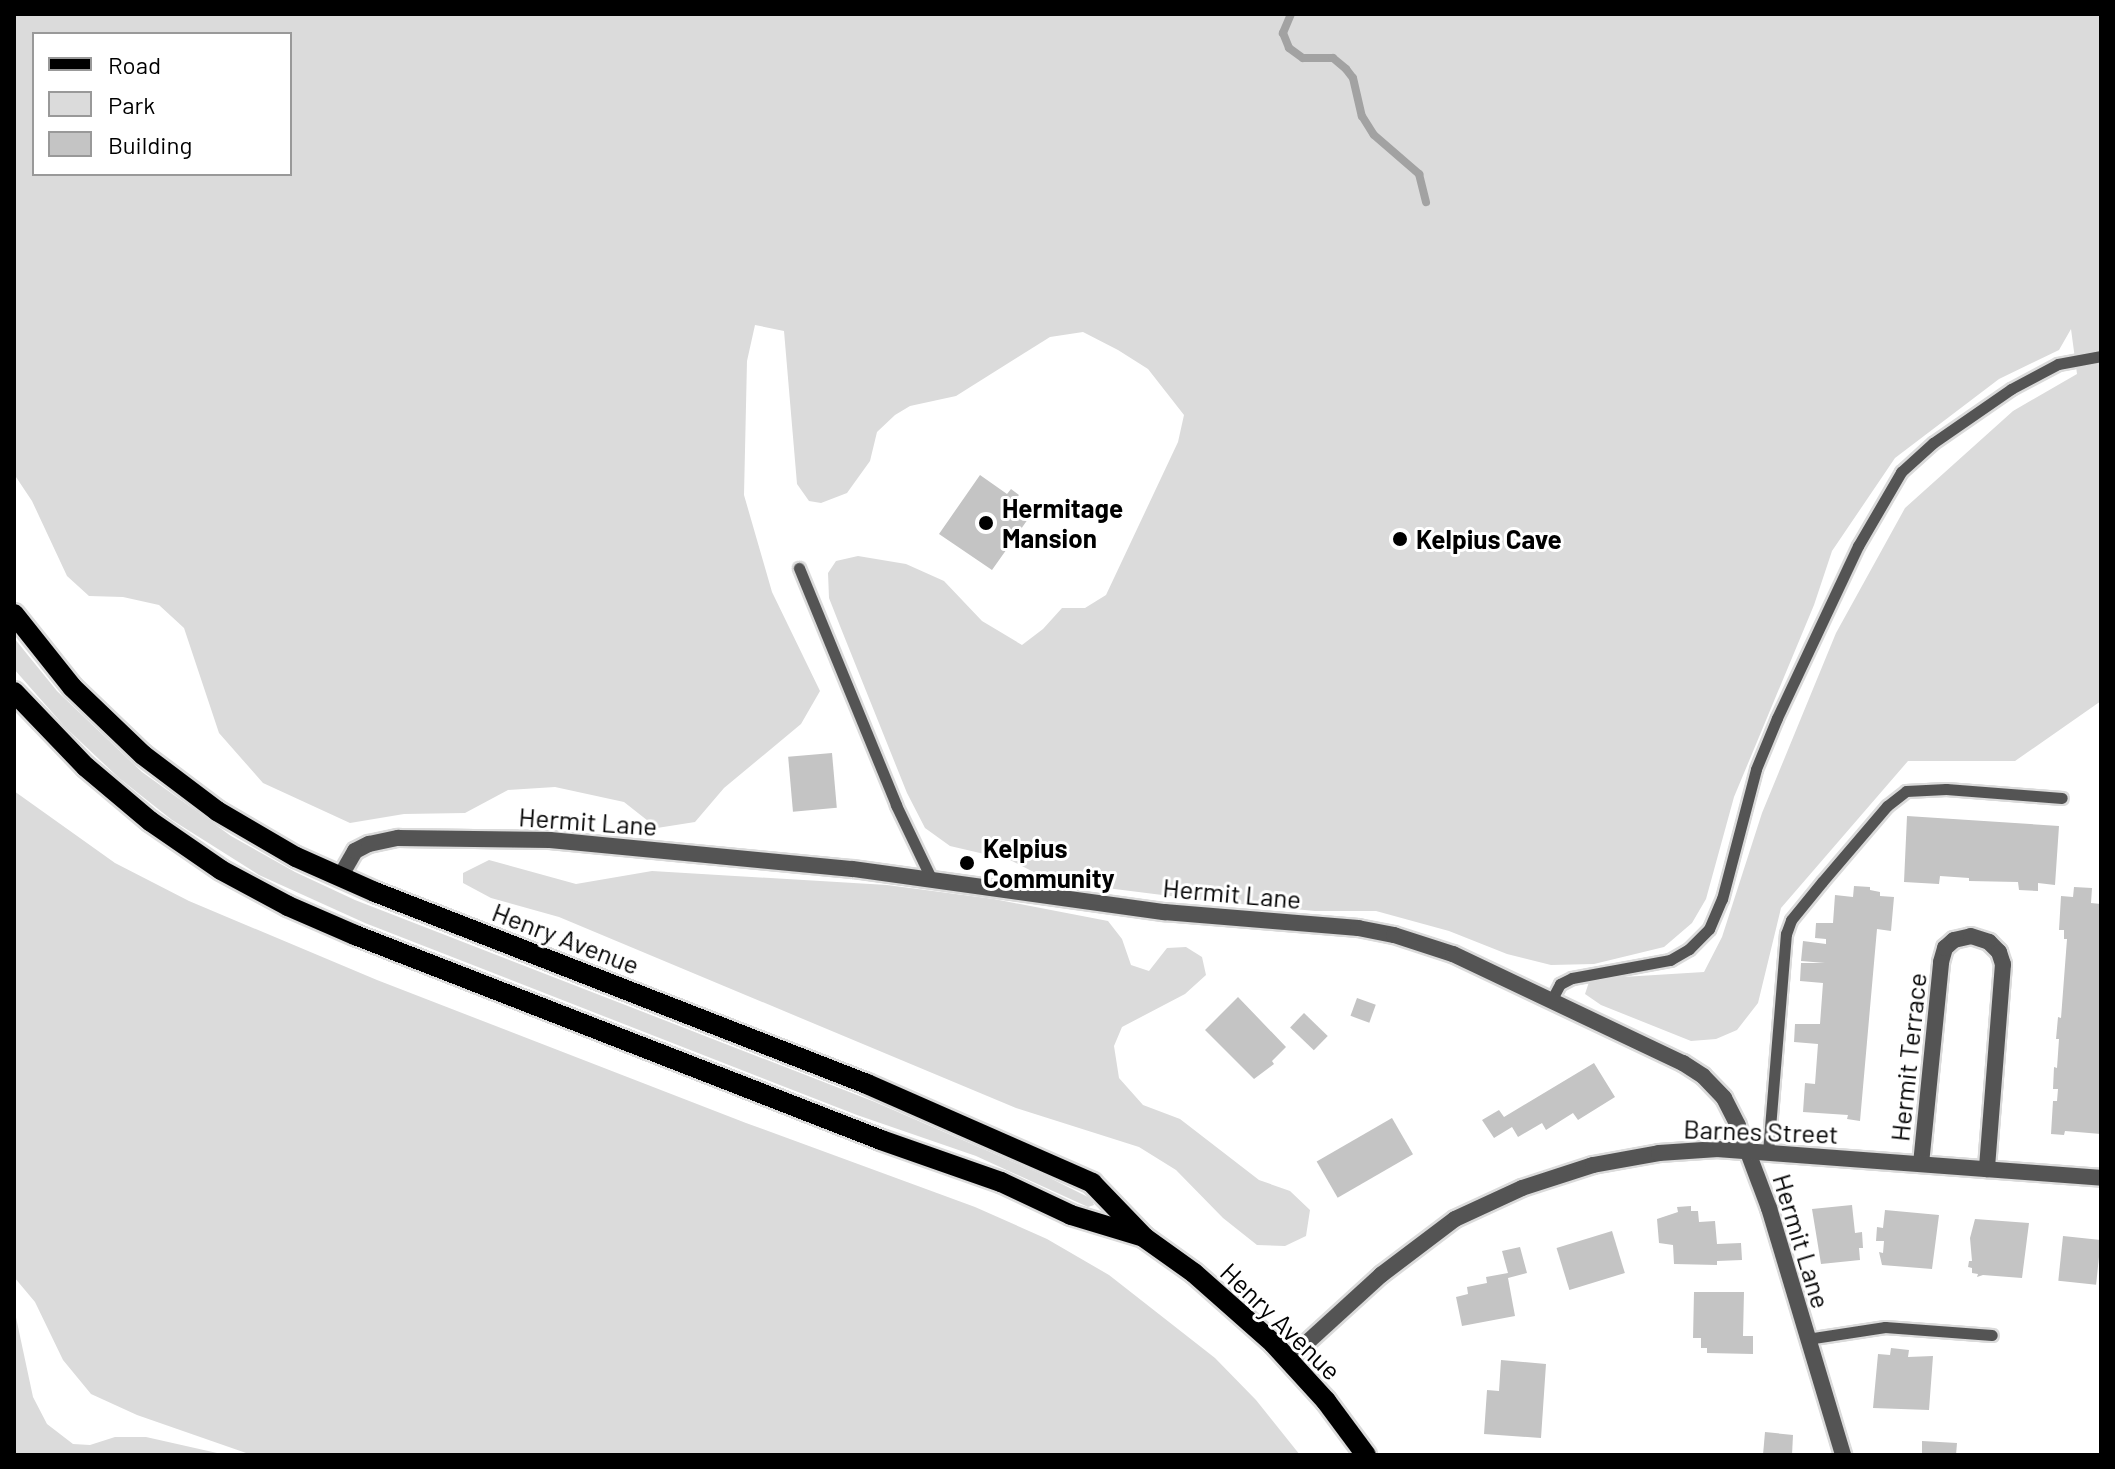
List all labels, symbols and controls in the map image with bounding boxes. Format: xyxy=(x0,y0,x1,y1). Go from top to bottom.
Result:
legend xyxy=(32,32,292,176)
text: Road xyxy=(108,50,161,79)
text: Park xyxy=(108,90,155,119)
text: Building xyxy=(108,130,192,159)
place label: Hermitage Mansion xyxy=(1002,492,1123,554)
marker: Hermitage Mansion xyxy=(977,514,995,532)
place label: Kelpius Cave xyxy=(1416,523,1562,555)
marker: Kelpius Cave xyxy=(1391,530,1409,548)
street label: Hermit Lane xyxy=(518,801,658,841)
place label: Kelpius Community xyxy=(983,832,1115,894)
marker: Kelpius Community xyxy=(958,854,976,872)
street label: Hermit Lane xyxy=(1161,871,1303,915)
street label: Henry Avenue xyxy=(488,896,644,980)
street label: Hermit Terrace xyxy=(1884,971,1932,1143)
street label: Barnes Street xyxy=(1683,1113,1839,1149)
street label: Hermit Lane xyxy=(1767,1170,1837,1312)
street label: Henry Avenue xyxy=(1214,1256,1348,1386)

